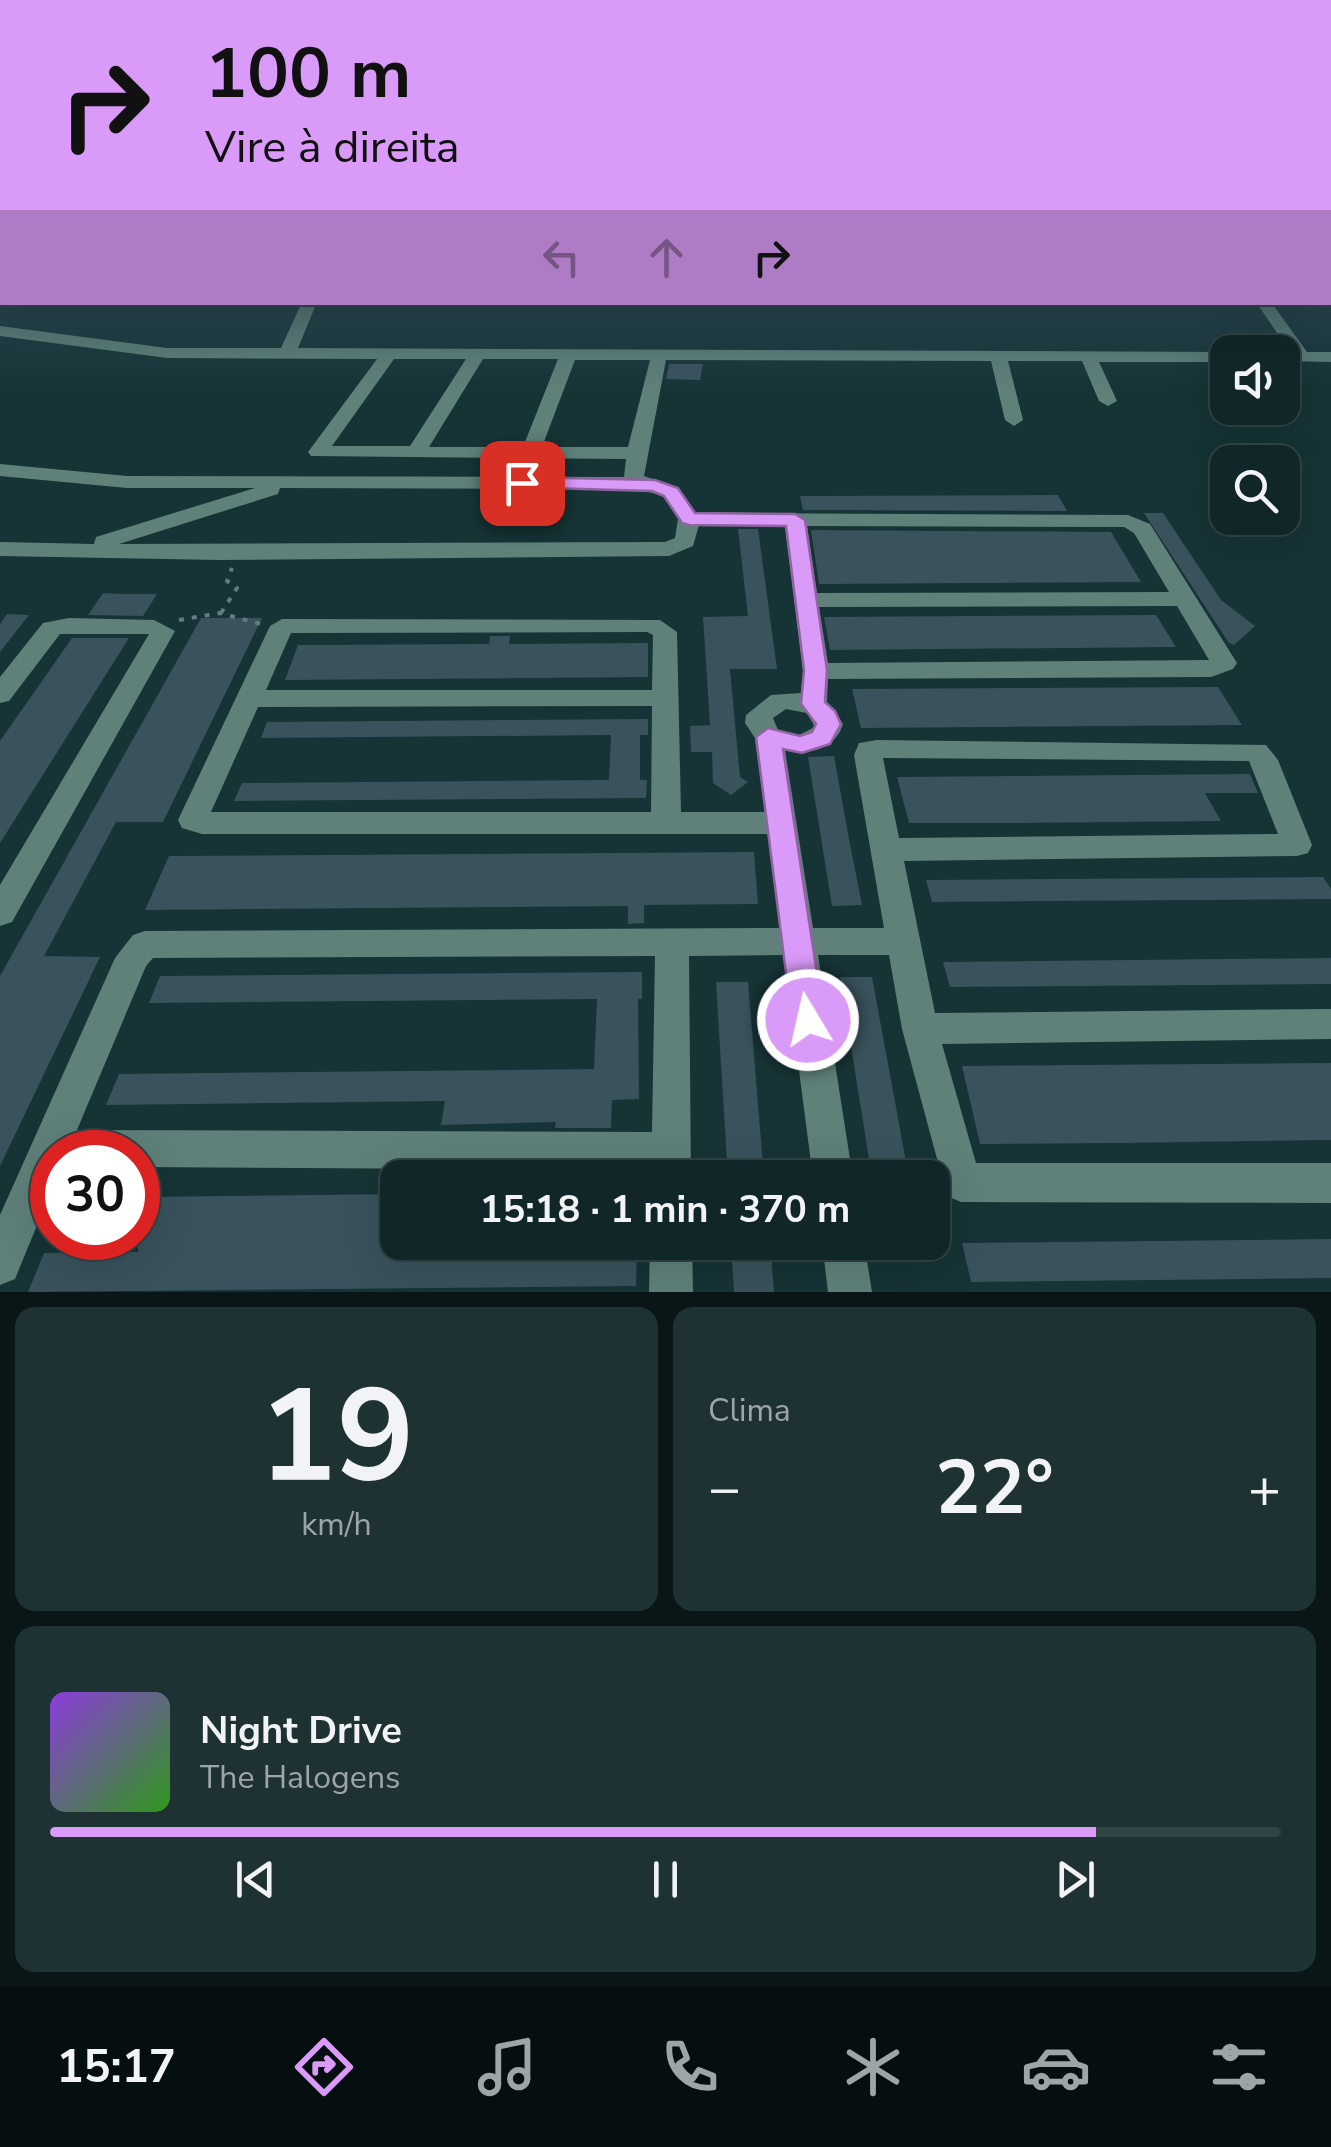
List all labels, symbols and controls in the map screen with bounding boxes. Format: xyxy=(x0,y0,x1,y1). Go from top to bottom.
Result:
text: 100 m xyxy=(205,26,411,122)
icon: right xyxy=(40,40,170,170)
text: Vire à direita xyxy=(205,117,460,178)
icon: left xyxy=(534,230,589,285)
icon: ahead xyxy=(639,230,694,285)
icon: right xyxy=(744,230,799,285)
map controls xyxy=(1210,335,1300,535)
button: sound xyxy=(1210,335,1300,425)
pin xyxy=(480,441,565,526)
button: search xyxy=(1210,445,1300,535)
icon: arrive xyxy=(495,456,550,511)
position arrow xyxy=(756,968,860,1072)
speed limit sign: 30 xyxy=(30,1130,160,1260)
text: 15:18 · 1 min · 370 m xyxy=(480,1184,850,1235)
text: 19 xyxy=(258,1349,415,1526)
text: Clima xyxy=(708,1389,791,1432)
text: 22° xyxy=(935,1437,1054,1539)
text: − xyxy=(708,1451,741,1526)
text: + xyxy=(1248,1451,1281,1526)
text: km/h xyxy=(301,1503,372,1546)
text: Night Drive xyxy=(200,1705,402,1756)
text: The Halogens xyxy=(200,1756,400,1799)
icon: previous xyxy=(228,1852,283,1907)
icon: pause xyxy=(638,1852,693,1907)
icon: next xyxy=(1048,1852,1103,1907)
icon: directions xyxy=(289,2032,359,2102)
icon: music xyxy=(472,2032,542,2102)
icon: phone xyxy=(655,2032,725,2102)
icon: climate xyxy=(838,2032,908,2102)
icon: car xyxy=(1021,2032,1091,2102)
icon: filters xyxy=(1204,2032,1274,2102)
text: 15:17 xyxy=(57,2037,176,2098)

